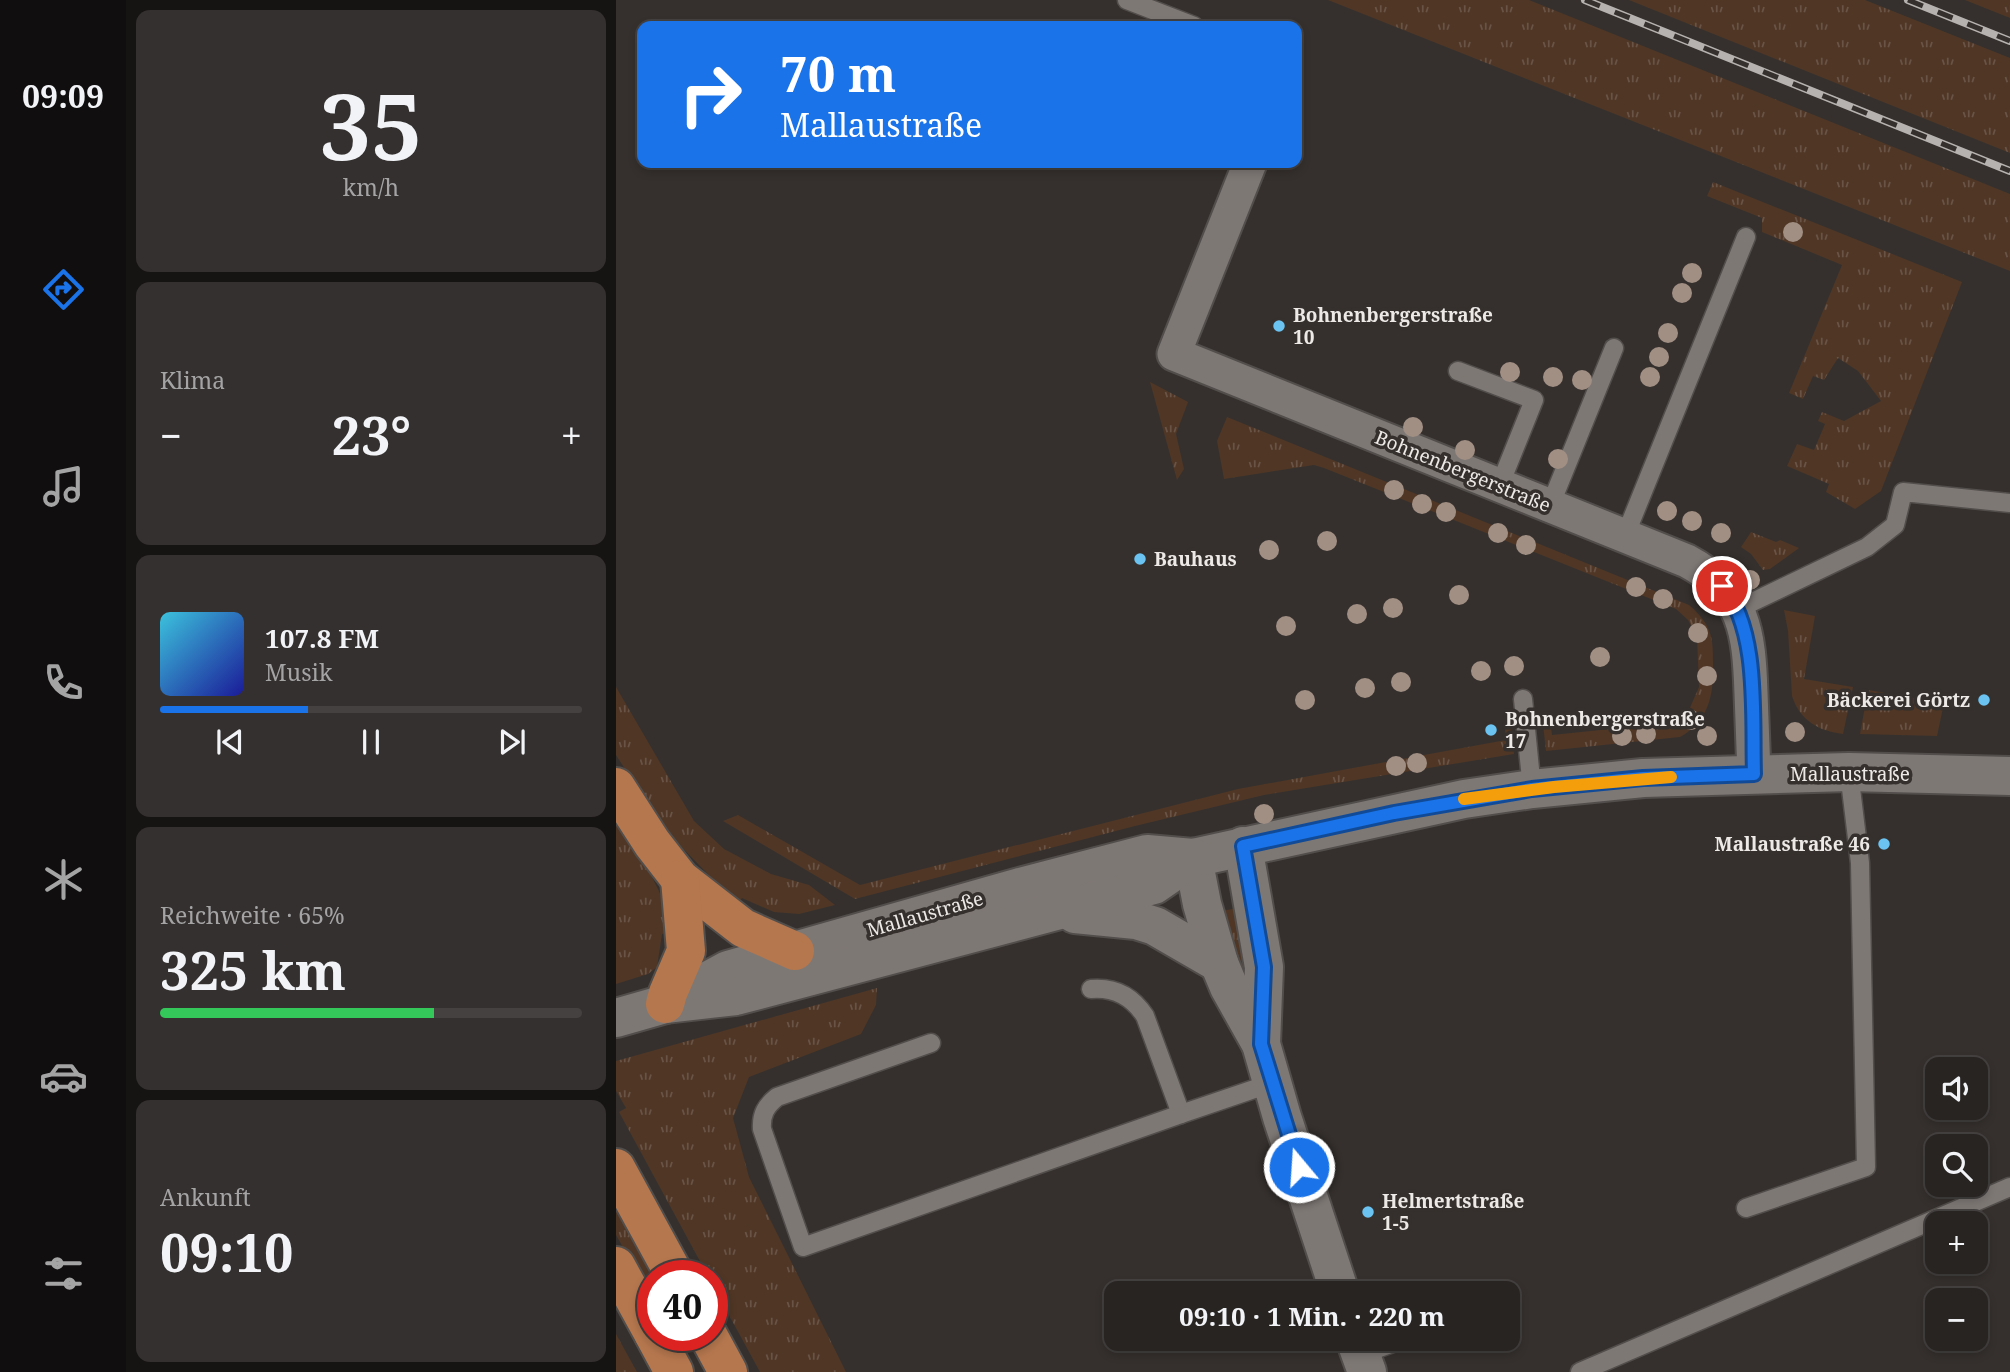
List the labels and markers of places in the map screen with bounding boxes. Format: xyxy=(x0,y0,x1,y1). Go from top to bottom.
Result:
place label: Bohnenbergerstraße 10 xyxy=(1293,302,1493,350)
marker: Bohnenbergerstraße 10 xyxy=(1271,318,1287,334)
place label: Bauhaus xyxy=(1154,546,1237,572)
marker: Bauhaus xyxy=(1132,551,1148,567)
pin xyxy=(1692,556,1752,616)
place label: Bäckerei Görtz xyxy=(1827,687,1970,713)
marker: Bäckerei Görtz xyxy=(1976,692,1992,708)
place label: Bohnenbergerstraße 17 xyxy=(1505,706,1705,754)
marker: Bohnenbergerstraße 17 xyxy=(1483,722,1499,738)
place label: Mallaustraße 46 xyxy=(1715,831,1870,857)
marker: Mallaustraße 46 xyxy=(1876,836,1892,852)
place label: Helmertstraße 1-5 xyxy=(1382,1188,1525,1236)
marker: Helmertstraße 1-5 xyxy=(1360,1204,1376,1220)

